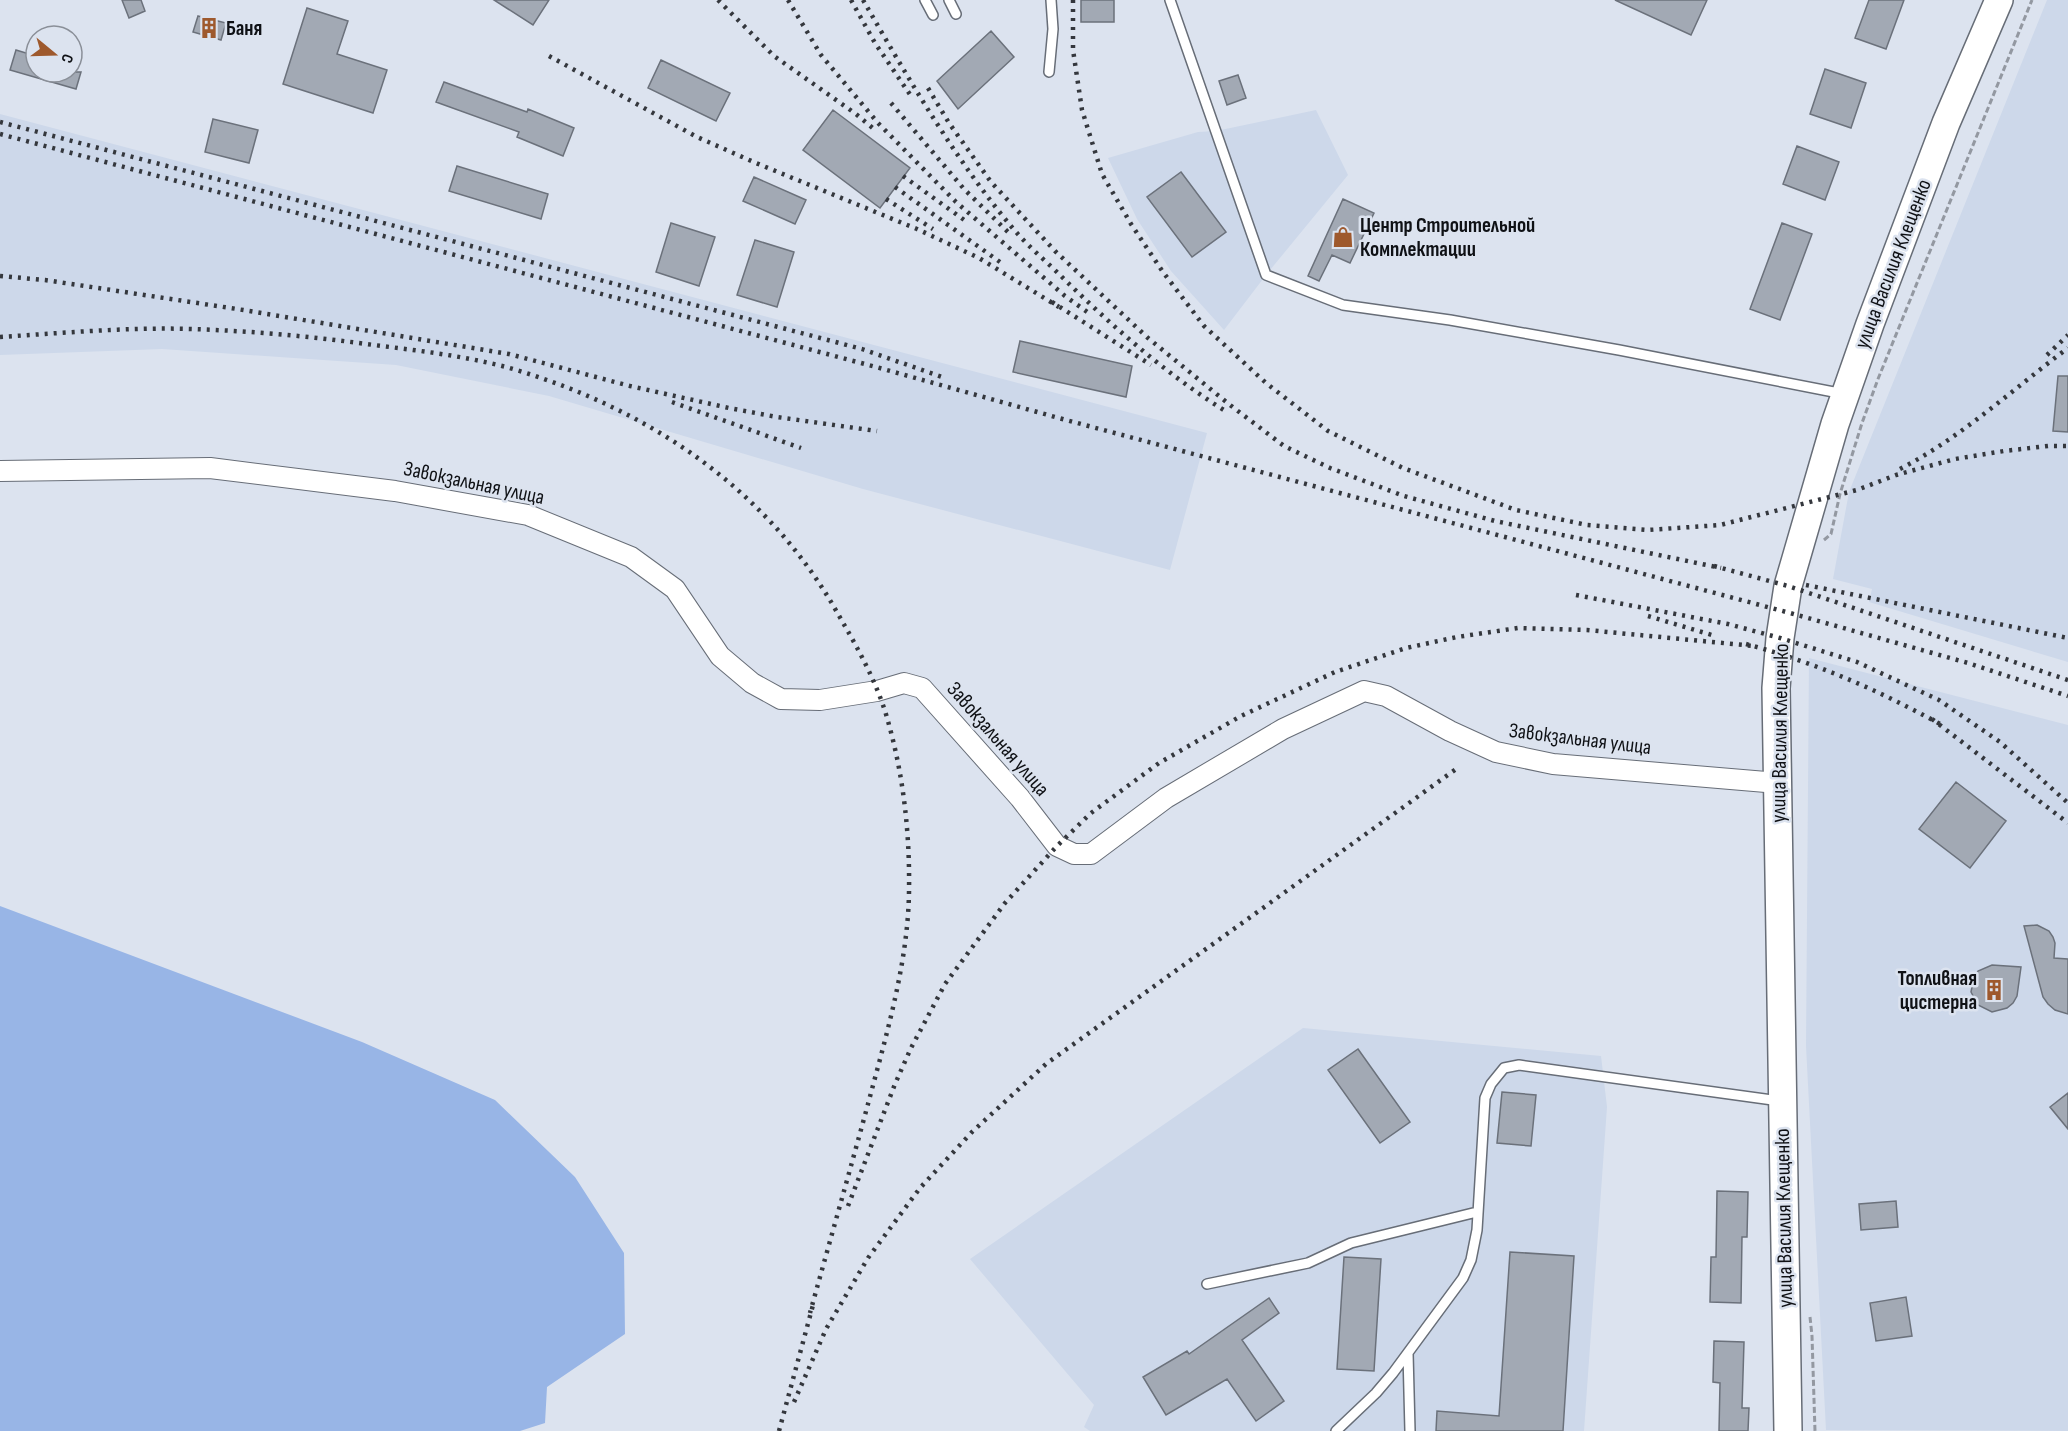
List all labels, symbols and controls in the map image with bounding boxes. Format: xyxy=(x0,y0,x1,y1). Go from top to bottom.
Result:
building icon: Баня xyxy=(197,16,221,40)
place label: Баня xyxy=(226,16,262,41)
north arrow xyxy=(24,24,84,84)
text: С xyxy=(56,51,77,65)
street label: улица Василия Клещенко xyxy=(1849,176,1937,352)
place label: Центр Строительной Комплектации xyxy=(1360,213,1535,262)
shop icon: Центр Строительной Комплектации xyxy=(1331,225,1355,249)
street label: Завокзальная улица xyxy=(401,456,547,510)
street label: улица Василия Клещенко xyxy=(1766,643,1794,823)
street label: Завокзальная улица xyxy=(942,677,1054,801)
street label: Завокзальная улица xyxy=(1507,718,1653,760)
place label: Топливная цистерна xyxy=(1898,966,1977,1015)
building icon: Топливная цистерна xyxy=(1982,978,2006,1002)
street label: улица Василия Клещенко xyxy=(1770,1128,1798,1308)

